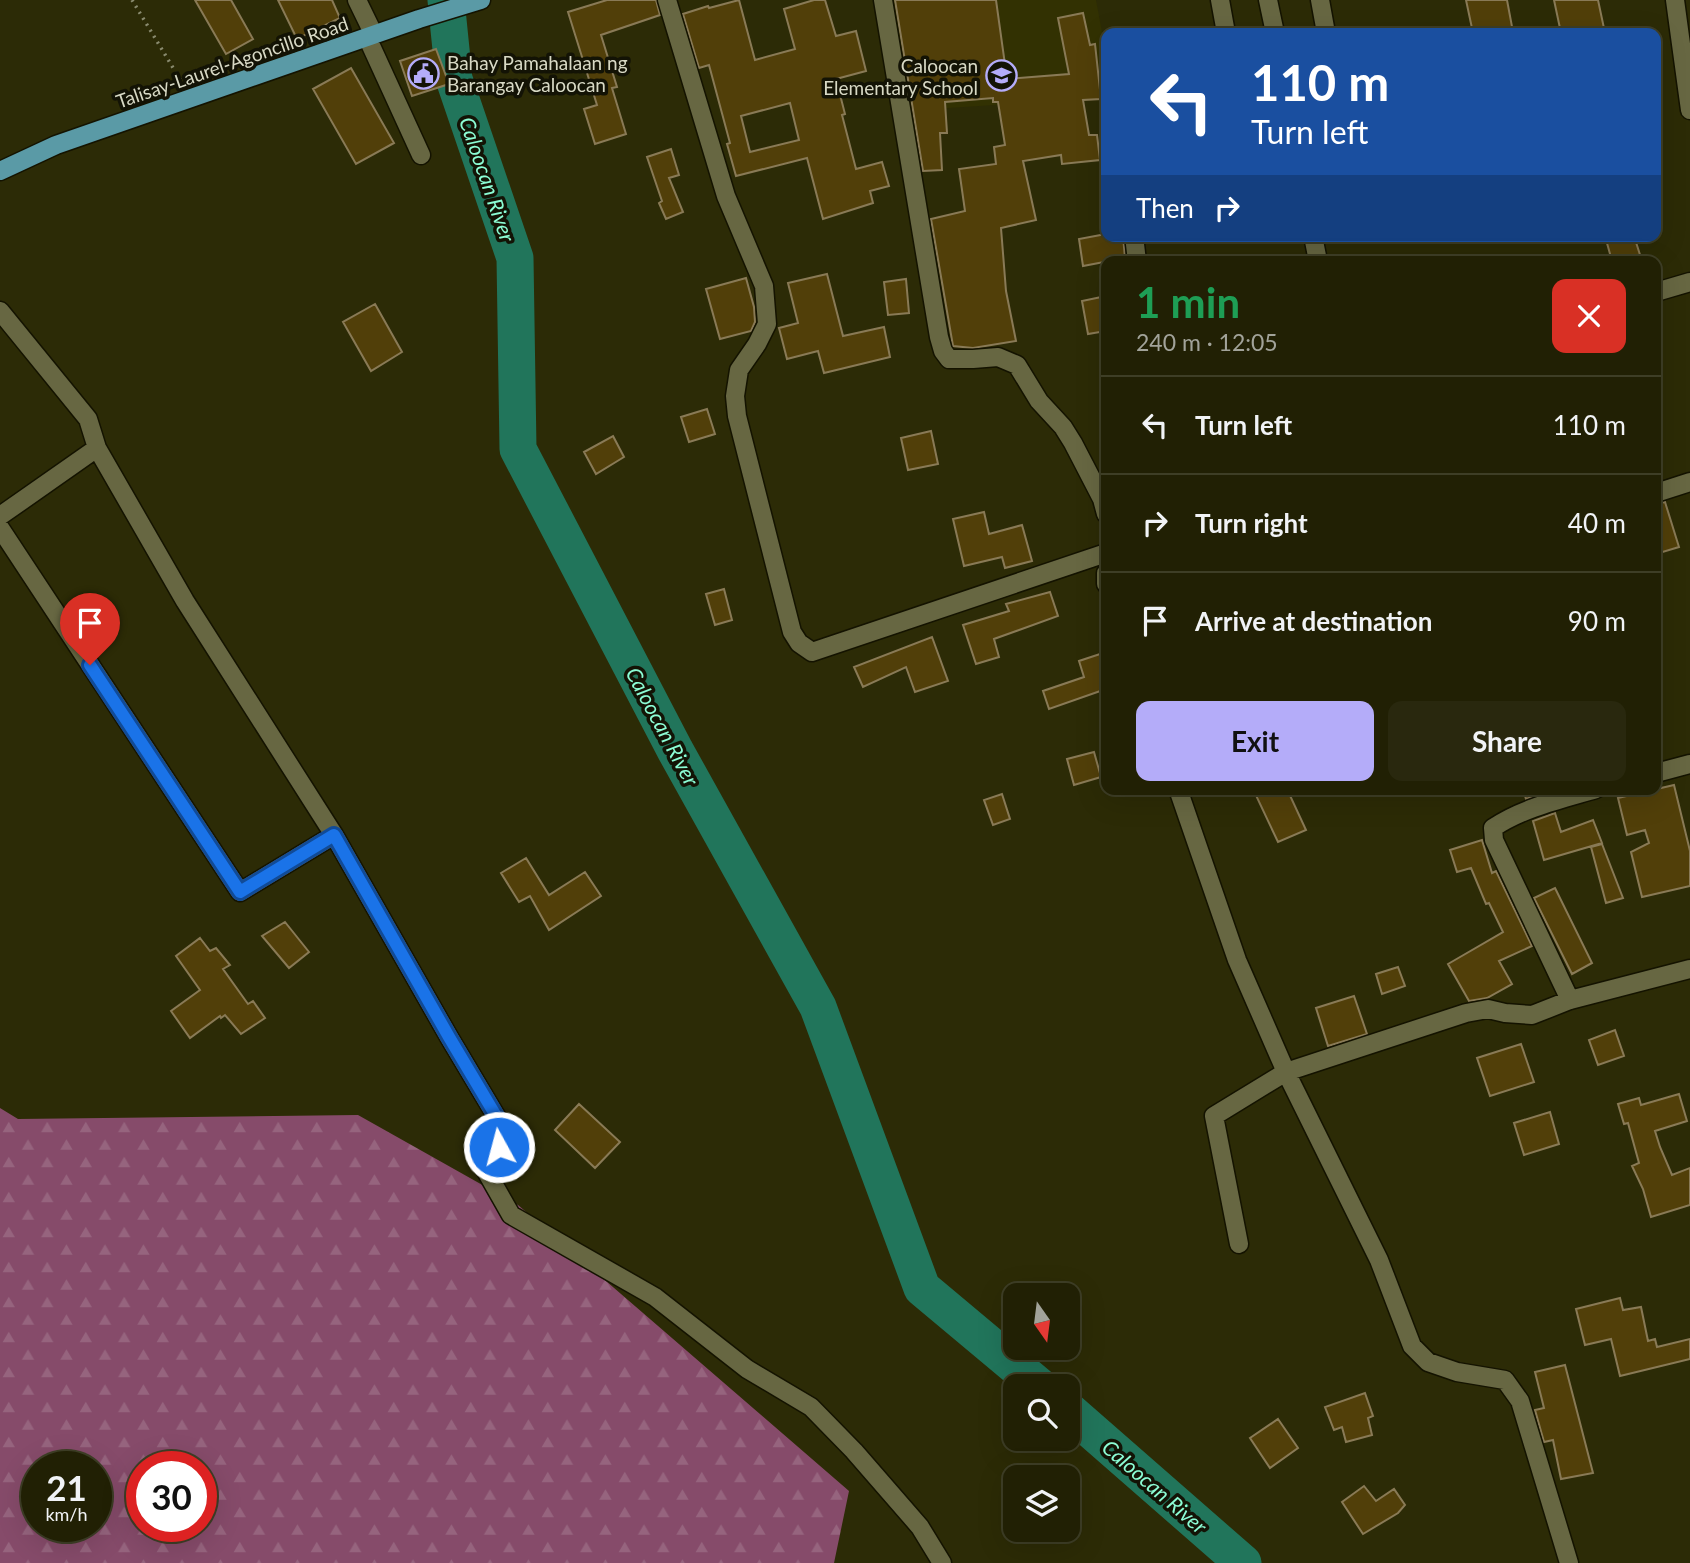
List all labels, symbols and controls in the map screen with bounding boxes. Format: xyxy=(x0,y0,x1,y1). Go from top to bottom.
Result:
street label: Talisay-Laurel-Agoncillo Road xyxy=(113,11,351,113)
place label: Bahay Pamahalaan ng Barangay Caloocan xyxy=(447,51,628,96)
text: 110 m xyxy=(1251,53,1389,111)
place label: Caloocan Elementary School xyxy=(823,54,978,99)
public building icon: Bahay Pamahalaan ng Barangay Caloocan xyxy=(407,56,441,90)
icon: left xyxy=(1136,56,1227,147)
school or university icon: Caloocan Elementary School xyxy=(984,59,1018,93)
text: Turn left xyxy=(1251,112,1368,151)
water label: Caloocan River xyxy=(455,113,521,245)
icon: right xyxy=(1208,189,1246,227)
text: Then xyxy=(1136,192,1194,224)
text: 1 min xyxy=(1136,277,1240,327)
button: close xyxy=(1552,279,1626,353)
text: 240 m · 12:05 xyxy=(1136,328,1278,356)
icon: left xyxy=(1136,406,1174,444)
text: Turn left xyxy=(1195,409,1292,441)
text: 110 m xyxy=(1553,409,1626,441)
icon: right xyxy=(1136,504,1174,542)
text: Turn right xyxy=(1195,507,1308,539)
text: 40 m xyxy=(1568,507,1626,539)
pin xyxy=(60,593,120,665)
icon: arrive xyxy=(1136,602,1174,640)
icon: arrive xyxy=(71,604,109,642)
text: Arrive at destination xyxy=(1195,605,1432,637)
text: 90 m xyxy=(1568,605,1626,637)
water label: Caloocan River xyxy=(621,663,705,790)
button: Exit xyxy=(1136,701,1374,781)
button: Share xyxy=(1388,701,1626,781)
position arrow xyxy=(462,1110,536,1184)
north arrow xyxy=(1003,1283,1080,1360)
map controls xyxy=(1003,1283,1080,1542)
button: search xyxy=(1003,1374,1080,1451)
water label: Caloocan River xyxy=(1098,1434,1213,1539)
speed limit sign: 30 xyxy=(126,1451,217,1542)
button: layers xyxy=(1003,1465,1080,1542)
text: 21 xyxy=(46,1466,87,1508)
text: km/h xyxy=(45,1503,88,1525)

